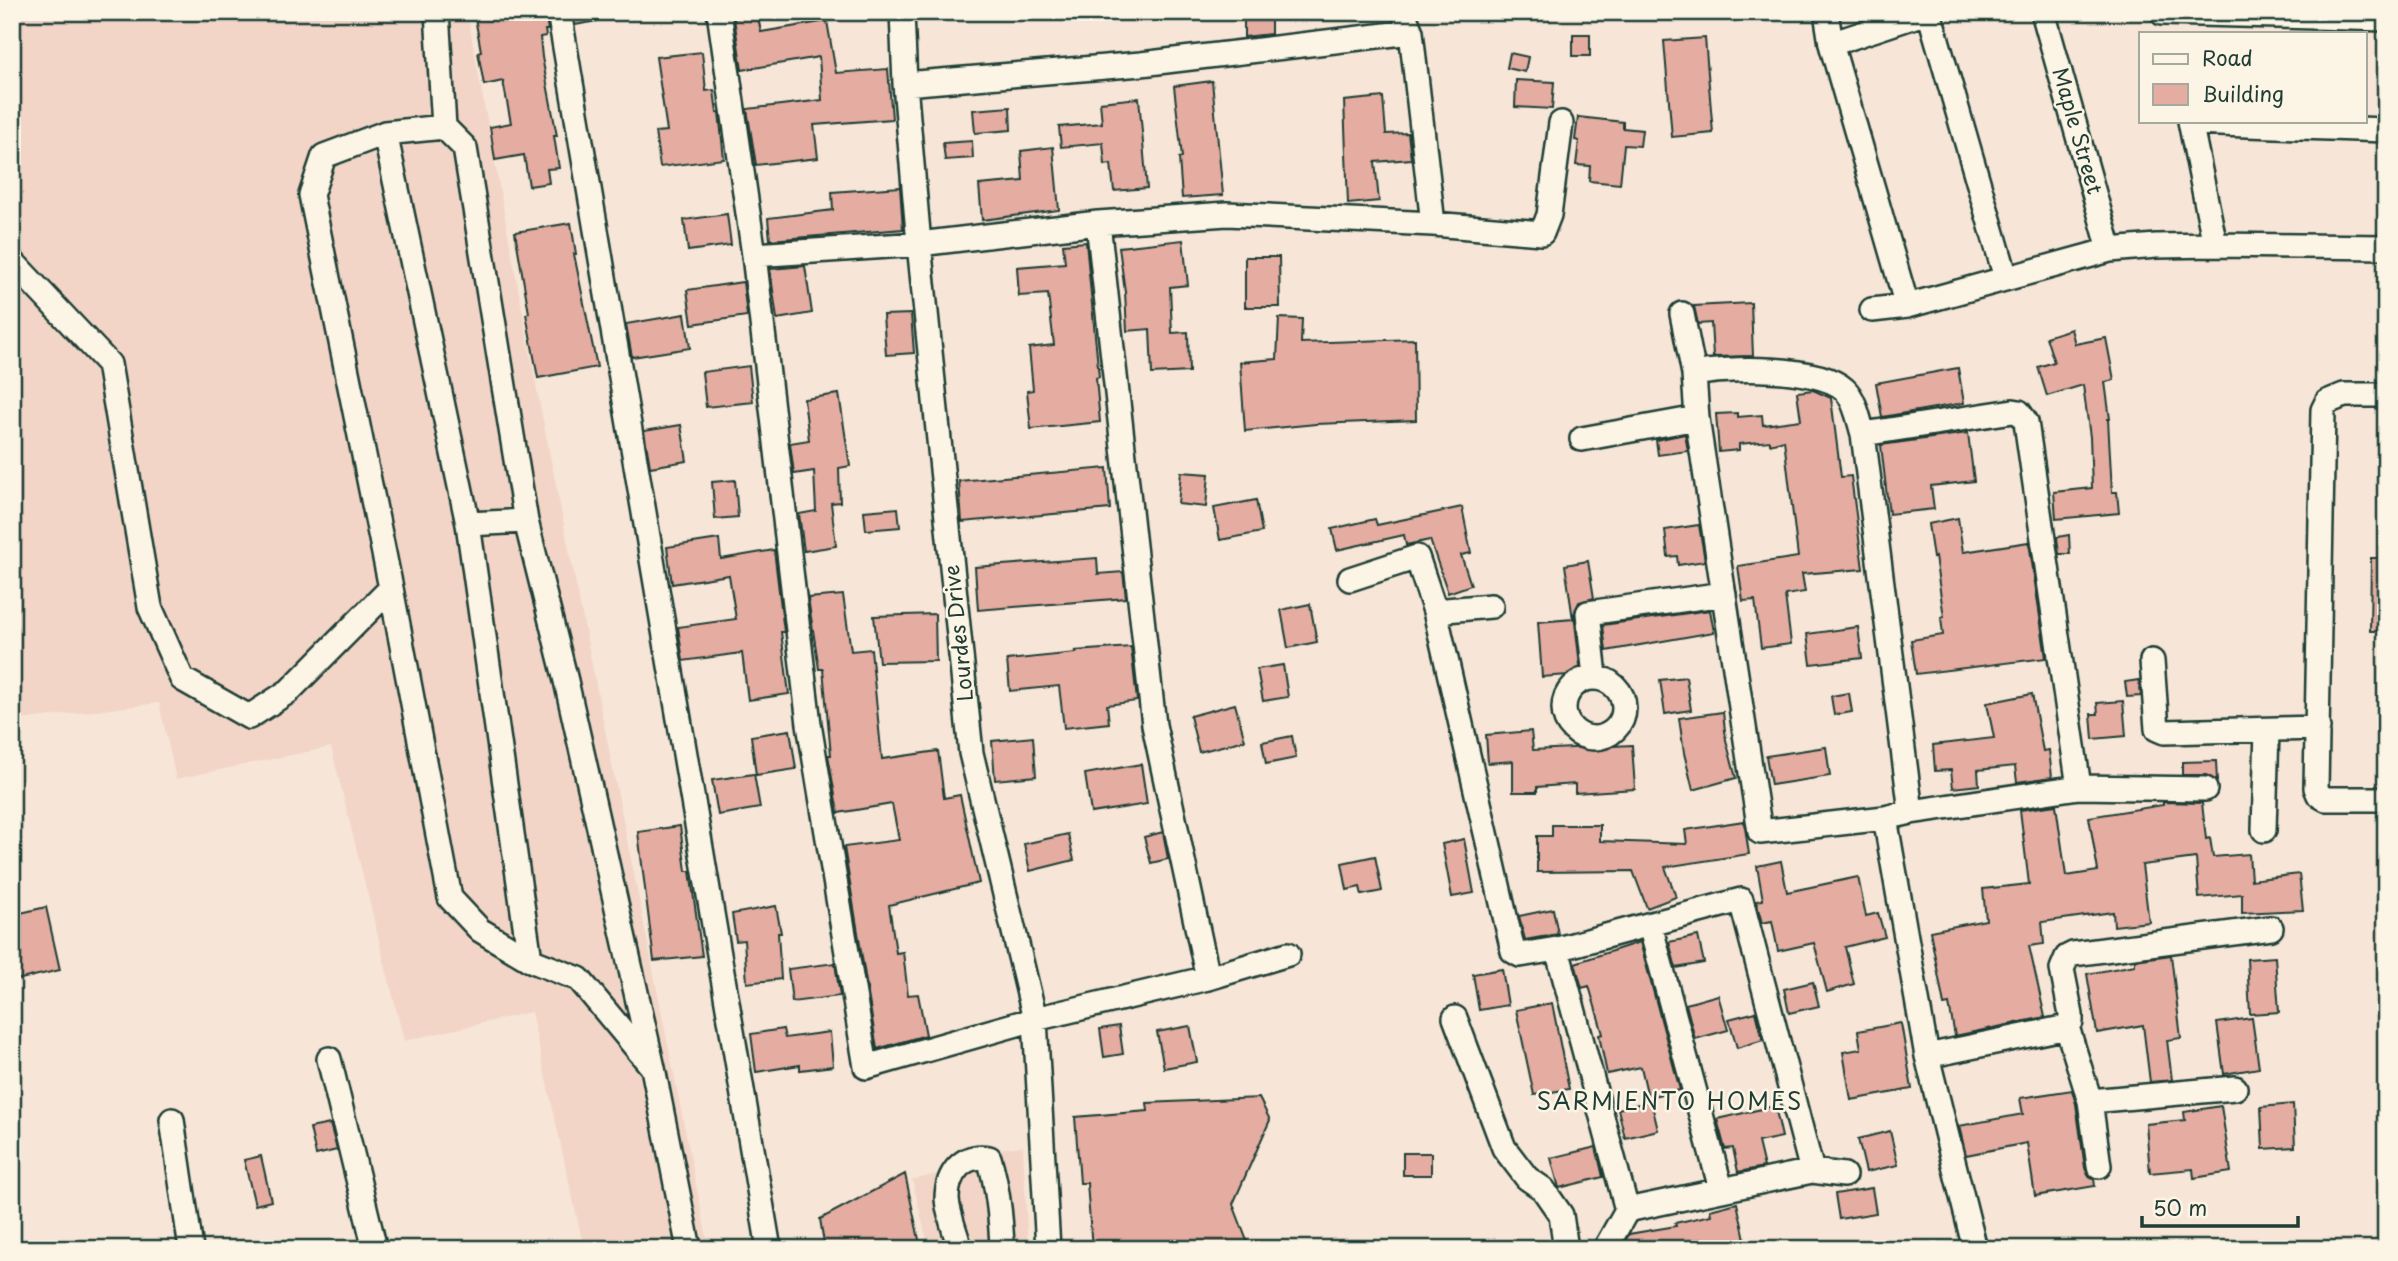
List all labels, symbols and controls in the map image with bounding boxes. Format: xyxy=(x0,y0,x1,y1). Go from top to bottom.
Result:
legend xyxy=(2139,32,2366,122)
text: Road xyxy=(2202,41,2253,73)
street label: Maple Street xyxy=(2046,63,2112,198)
text: Building xyxy=(2202,77,2284,109)
street label: Lourdes Drive xyxy=(934,563,980,703)
district label: SARMIENTO HOMES xyxy=(1537,1083,1803,1118)
scale bar xyxy=(2142,1184,2298,1228)
text: 50 m xyxy=(2153,1191,2207,1223)

